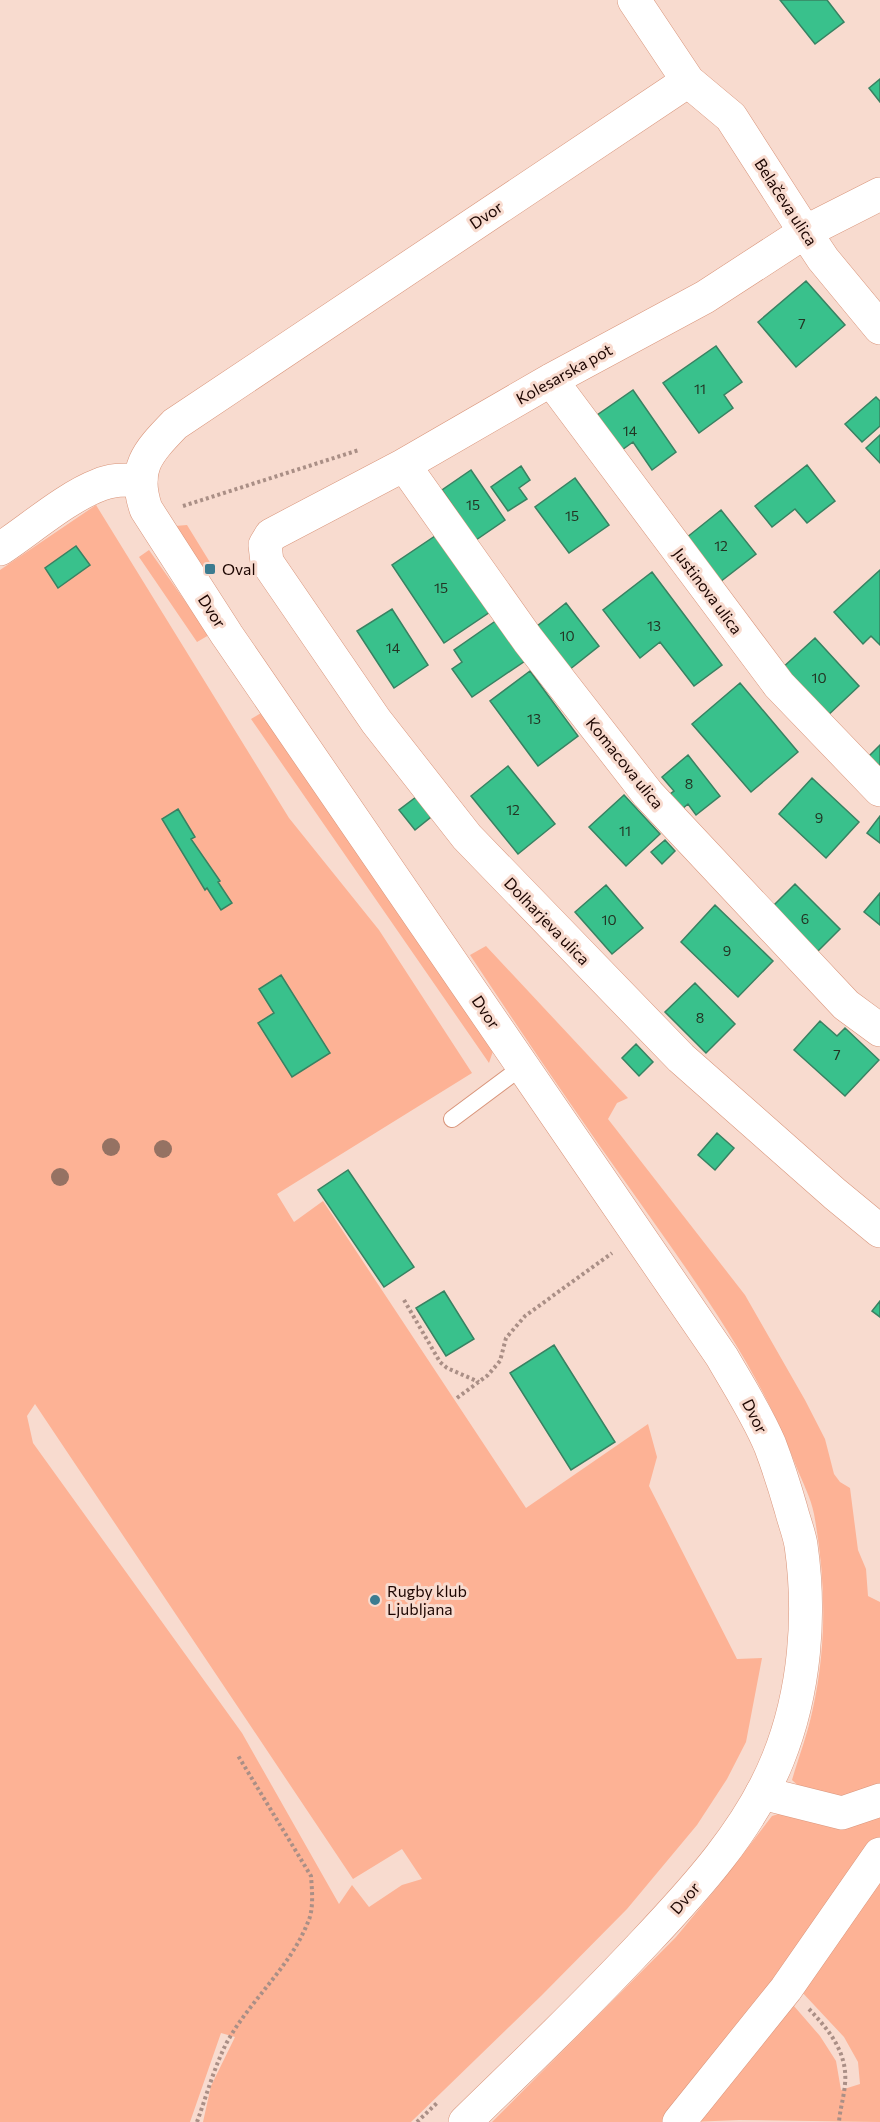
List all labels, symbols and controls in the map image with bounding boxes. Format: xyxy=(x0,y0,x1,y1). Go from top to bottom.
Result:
street label: Belačeva ulica xyxy=(751,155,822,249)
street label: Dvor xyxy=(466,196,506,232)
house number: 7 xyxy=(798,315,806,332)
street label: Kolesarska pot xyxy=(512,339,615,408)
house number: 11 xyxy=(694,380,706,397)
house number: 14 xyxy=(623,422,638,439)
house number: 15 xyxy=(466,496,480,513)
house number: 15 xyxy=(565,507,579,524)
house number: 12 xyxy=(714,537,728,554)
street label: Justinova ulica xyxy=(670,544,747,637)
place label: Oval xyxy=(222,559,256,578)
marker: Oval xyxy=(203,562,217,576)
house number: 15 xyxy=(434,579,448,596)
street label: Dvor xyxy=(195,591,230,631)
house number: 13 xyxy=(647,617,661,634)
house number: 10 xyxy=(559,627,575,644)
house number: 14 xyxy=(386,639,401,656)
house number: 10 xyxy=(811,669,827,686)
house number: 13 xyxy=(527,710,541,727)
street label: Komacova ulica xyxy=(583,713,668,812)
house number: 8 xyxy=(685,775,693,792)
house number: 12 xyxy=(506,801,520,818)
house number: 9 xyxy=(815,809,823,826)
house number: 11 xyxy=(619,822,631,839)
street label: Dolharjeva ulica xyxy=(501,873,594,968)
house number: 6 xyxy=(801,910,809,927)
house number: 10 xyxy=(601,911,617,928)
house number: 9 xyxy=(723,942,731,959)
street label: Dvor xyxy=(469,992,505,1032)
house number: 8 xyxy=(696,1009,704,1026)
house number: 7 xyxy=(833,1046,841,1063)
street label: Dvor xyxy=(739,1396,772,1437)
place label: Rugby klub Ljubljana xyxy=(387,1581,467,1618)
marker: Rugby klub Ljubljana xyxy=(368,1593,382,1607)
street label: Dvor xyxy=(666,1878,704,1917)

